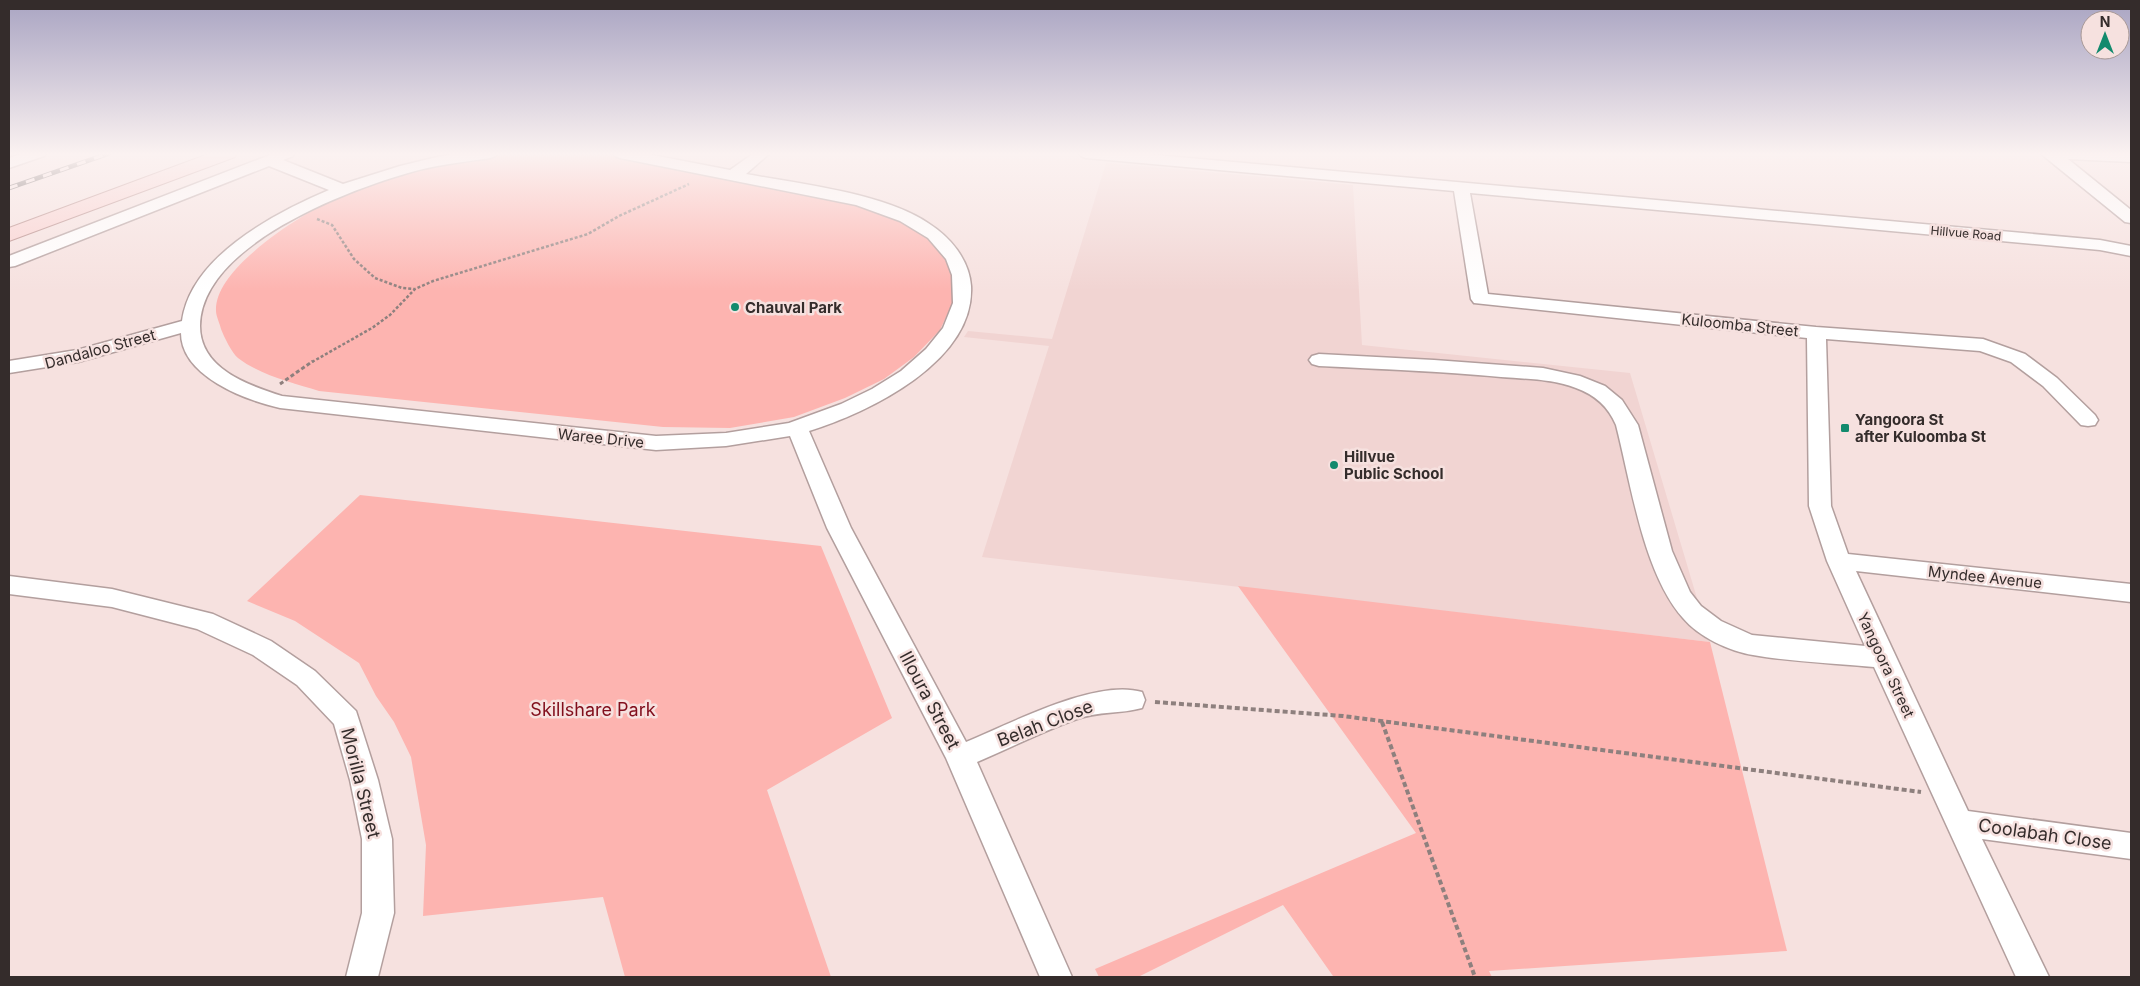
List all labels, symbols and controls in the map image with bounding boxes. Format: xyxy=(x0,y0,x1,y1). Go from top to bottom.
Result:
north arrow xyxy=(2080,10,2130,60)
text: N xyxy=(2100,13,2110,30)
street label: Hillvue Road xyxy=(1930,222,2002,244)
place label: Chauval Park xyxy=(745,298,842,317)
marker: Chauval Park xyxy=(729,301,741,313)
street label: Kuloomba Street xyxy=(1681,309,1800,341)
street label: Dandaloo Street xyxy=(43,325,158,373)
place label: Yangoora St after Kuloomba St xyxy=(1855,410,1986,446)
marker: Yangoora St after Kuloomba St xyxy=(1839,422,1851,434)
street label: Waree Drive xyxy=(557,424,645,452)
place label: Hillvue Public School xyxy=(1344,447,1443,483)
marker: Hillvue Public School xyxy=(1328,459,1340,471)
street label: Myndee Avenue xyxy=(1927,562,2043,592)
street label: Yangoora Street xyxy=(1853,609,1919,721)
street label: Illoura Street xyxy=(895,648,965,753)
street label: Belah Close xyxy=(994,695,1096,751)
park label: Skillshare Park xyxy=(530,699,656,720)
street label: Morilla Street xyxy=(337,726,385,841)
street label: Coolabah Close xyxy=(1977,814,2113,854)

